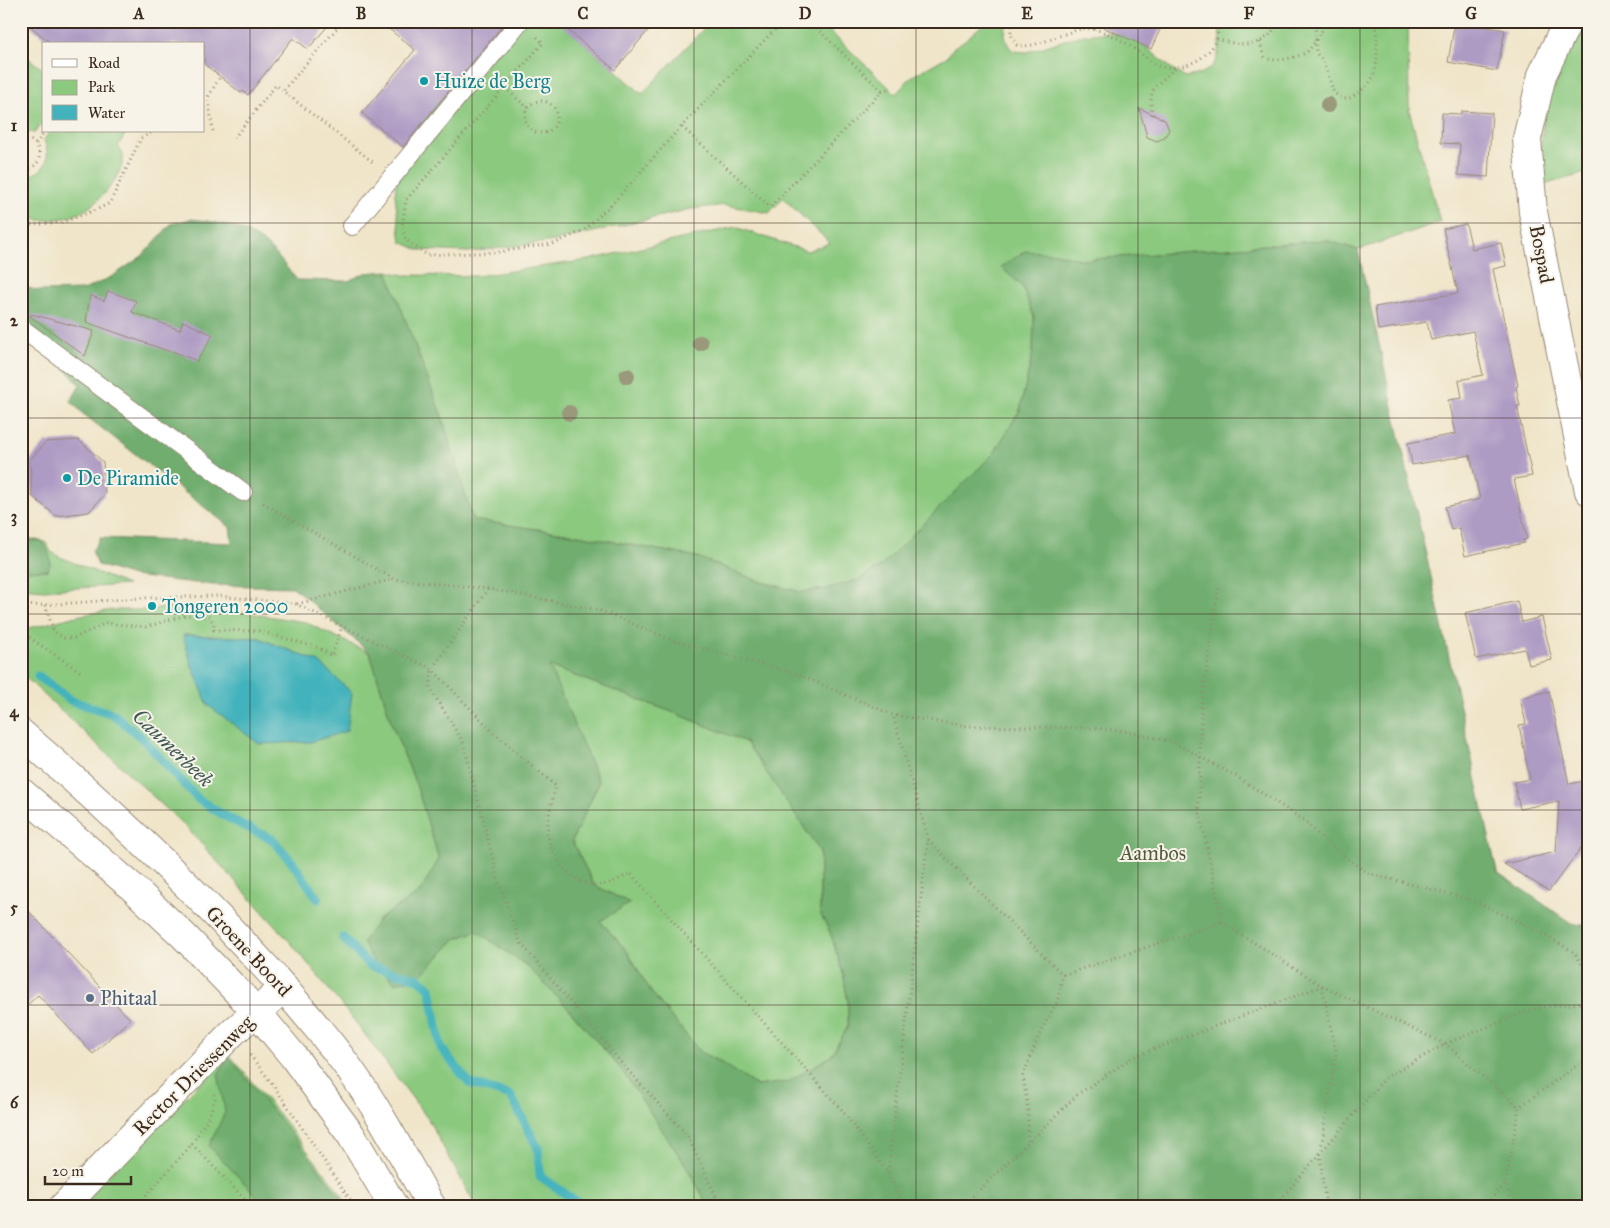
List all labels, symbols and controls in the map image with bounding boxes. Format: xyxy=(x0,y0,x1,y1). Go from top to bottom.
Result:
text: A xyxy=(133,4,145,23)
text: B xyxy=(356,4,366,23)
text: C xyxy=(578,4,589,23)
text: D xyxy=(799,4,812,23)
text: E xyxy=(1021,4,1033,23)
text: F xyxy=(1244,4,1255,23)
text: G xyxy=(1465,4,1477,23)
legend xyxy=(42,42,205,132)
text: Road xyxy=(88,54,120,72)
place label: Huize de Berg xyxy=(434,69,551,94)
marker: Huize de Berg xyxy=(418,75,430,87)
text: Park xyxy=(88,78,115,96)
text: Water xyxy=(88,104,125,122)
text: 1 xyxy=(11,116,18,135)
street label: Bospad xyxy=(1525,223,1559,285)
text: 2 xyxy=(10,311,19,330)
place label: De Piramide xyxy=(77,466,179,490)
marker: De Piramide xyxy=(61,472,73,484)
text: 3 xyxy=(11,507,17,527)
place label: Tongeren 2000 xyxy=(162,594,288,619)
marker: Tongeren 2000 xyxy=(146,600,158,612)
text: 4 xyxy=(10,702,20,722)
water label: Caumerbeek xyxy=(127,703,219,793)
park label: Aambos xyxy=(1119,841,1186,865)
text: 5 xyxy=(10,898,18,917)
street label: Groene Boord xyxy=(201,901,297,1001)
place label: Phitaal xyxy=(100,986,158,1010)
marker: Phitaal xyxy=(84,992,96,1004)
street label: Rector Driessenweg xyxy=(128,1009,260,1141)
text: 6 xyxy=(10,1093,19,1112)
scale bar xyxy=(45,1153,131,1185)
text: 20 m xyxy=(52,1162,84,1180)

